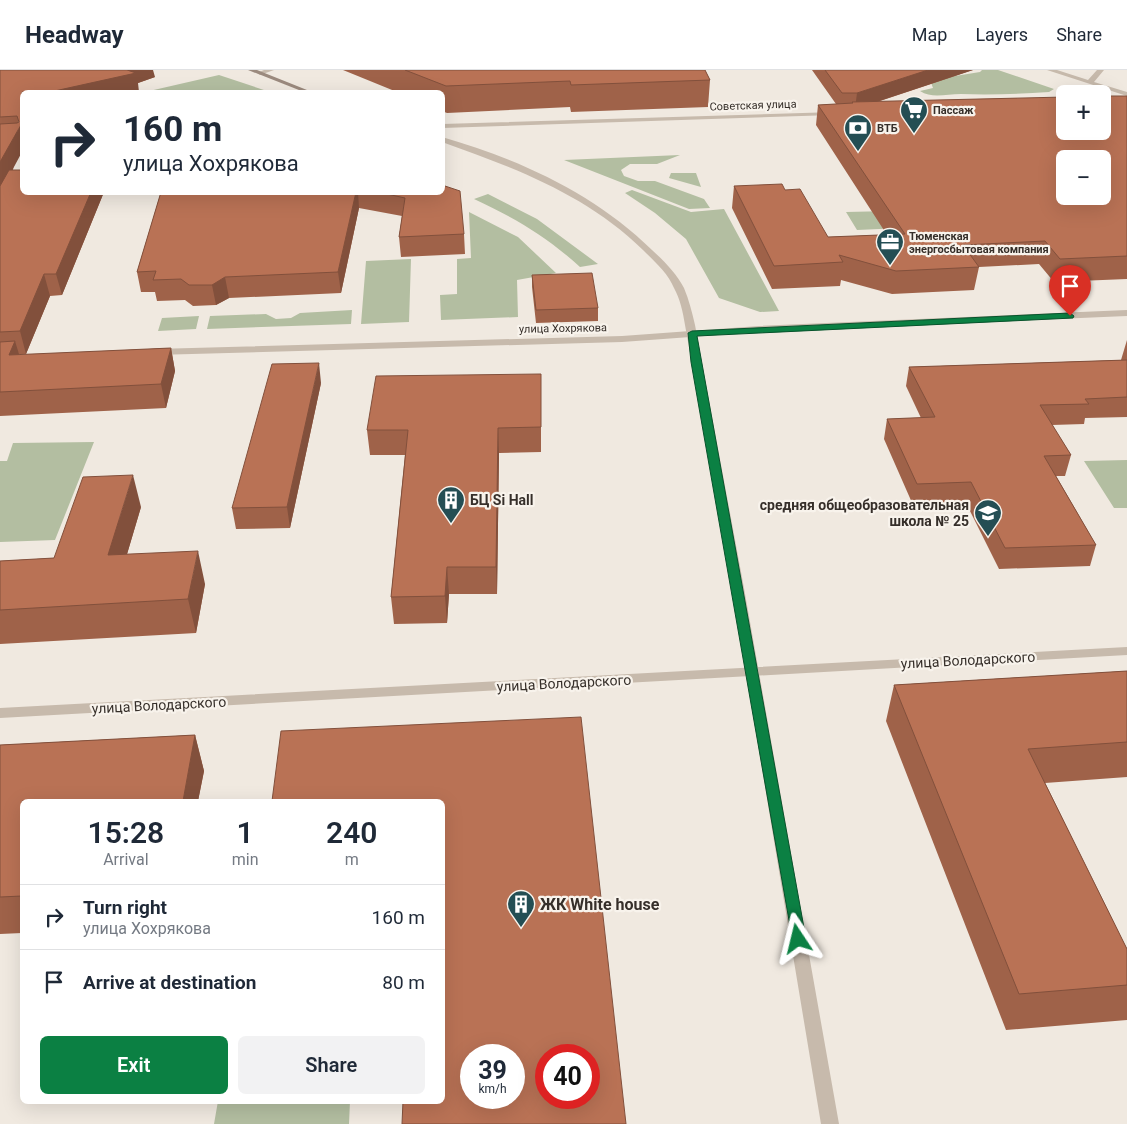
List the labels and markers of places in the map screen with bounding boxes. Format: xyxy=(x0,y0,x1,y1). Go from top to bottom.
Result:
supermarket icon: Пассаж xyxy=(899,95,929,134)
place label: Пассаж xyxy=(933,104,974,117)
bank icon: ВТБ xyxy=(843,113,873,152)
place label: ВТБ xyxy=(877,122,898,135)
office icon: Тюменская энергосбытовая компания xyxy=(875,227,905,266)
place label: Тюменская энергосбытовая компания xyxy=(909,230,1049,256)
pin xyxy=(1049,265,1091,316)
building icon: БЦ Si Hall xyxy=(436,485,466,524)
place label: БЦ Si Hall xyxy=(470,492,533,508)
place label: средняя общеобразовательная школа № 25 xyxy=(760,497,969,529)
school or university icon: средняя общеобразовательная школа № 25 xyxy=(973,498,1003,537)
building icon: ЖК White house xyxy=(506,889,536,928)
place label: ЖК White house xyxy=(540,895,660,914)

